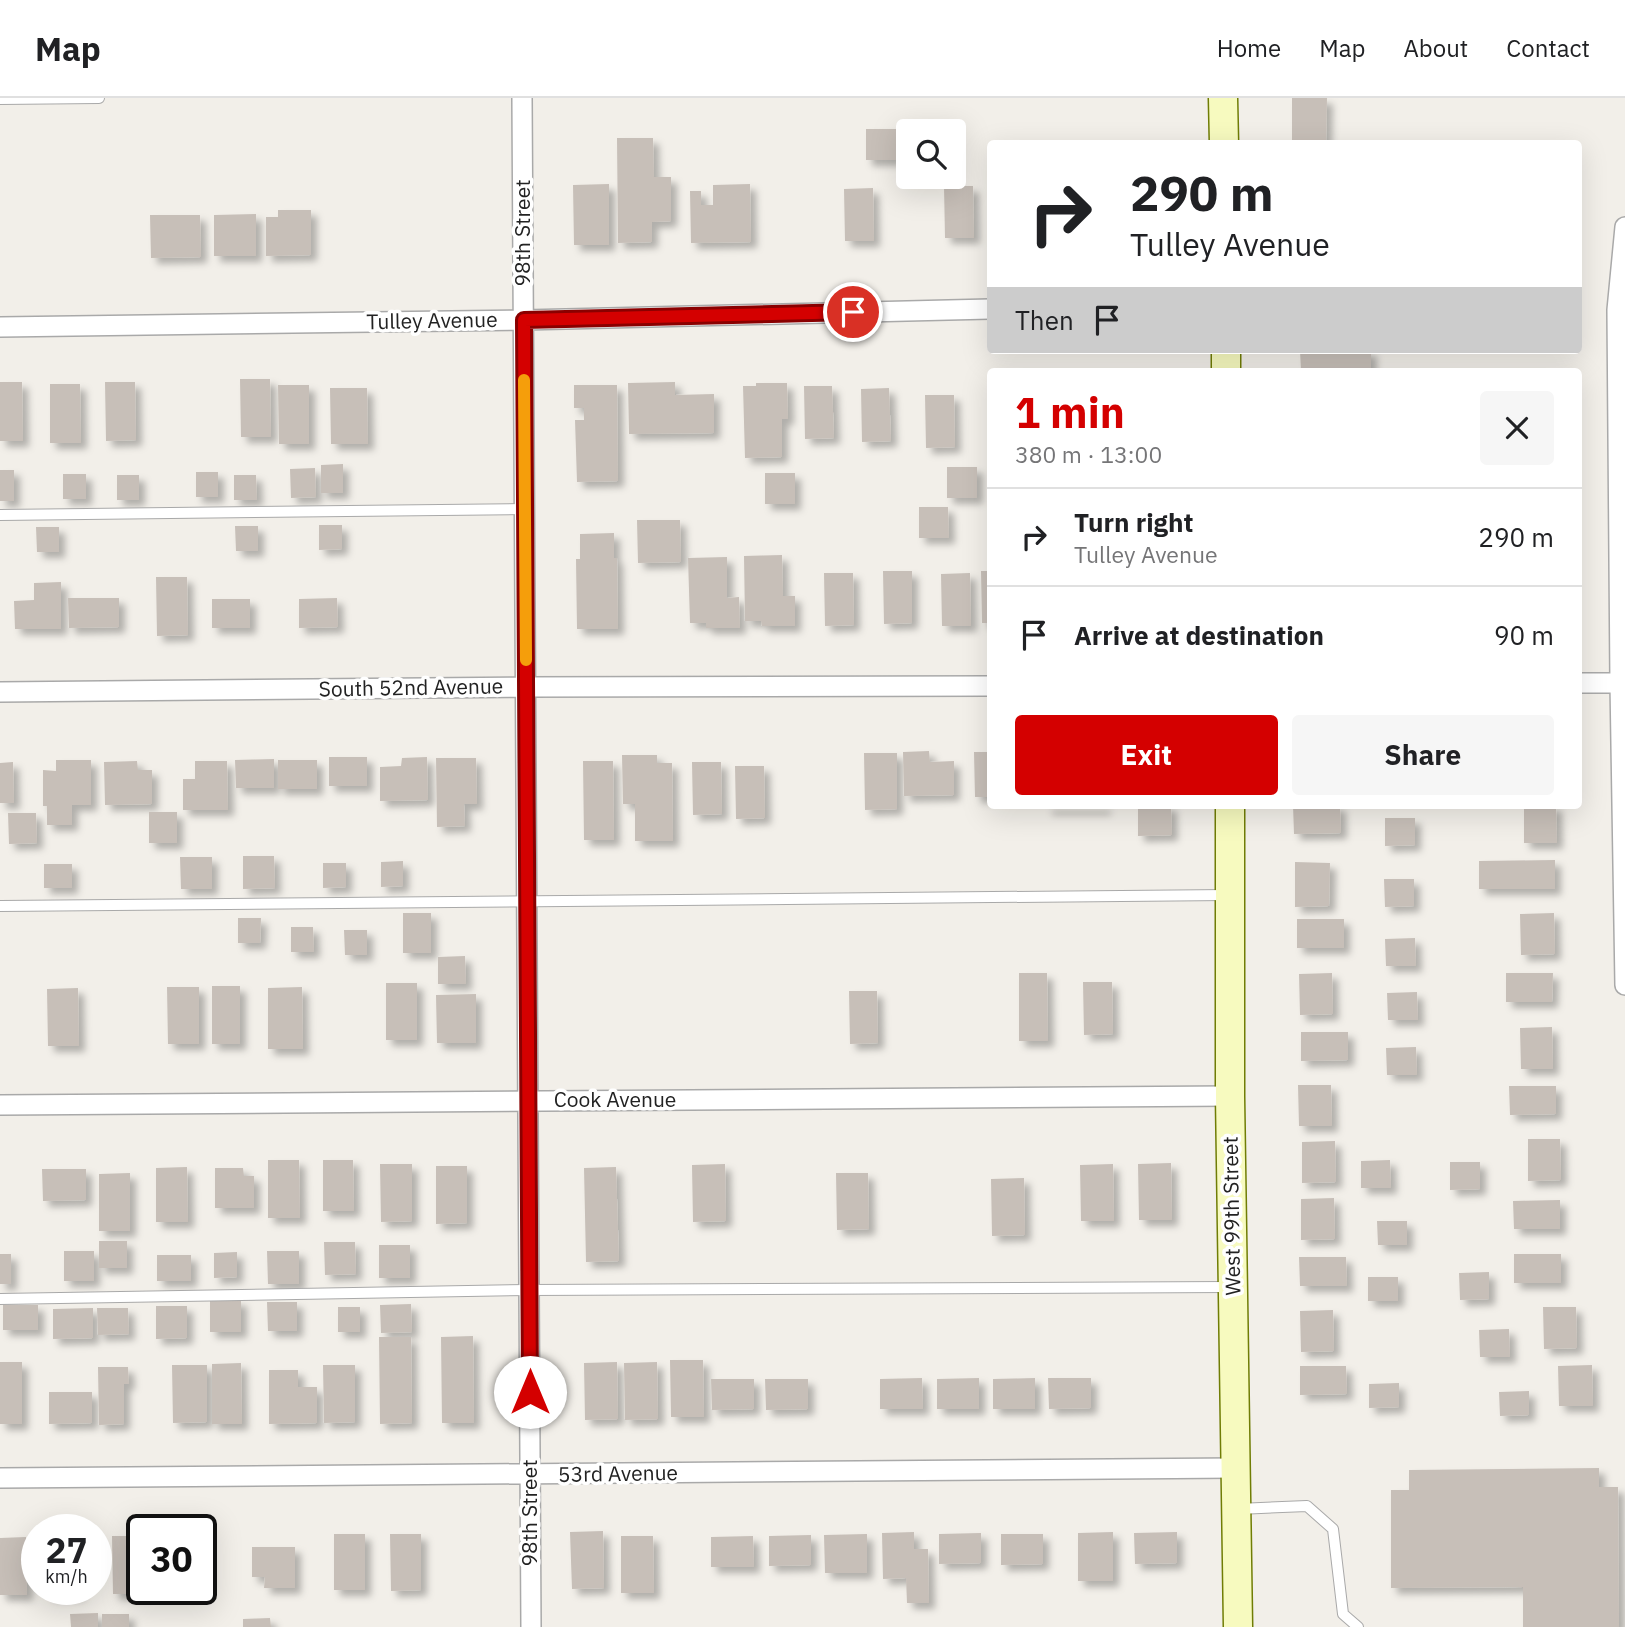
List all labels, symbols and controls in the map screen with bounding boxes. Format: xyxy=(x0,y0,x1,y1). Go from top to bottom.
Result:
text: Map xyxy=(35,27,101,70)
text: Home xyxy=(1217,32,1281,64)
text: Map xyxy=(1319,32,1365,64)
text: About xyxy=(1403,32,1468,64)
text: Contact xyxy=(1506,32,1590,64)
map controls xyxy=(896,119,966,189)
button: search xyxy=(896,119,966,189)
text: 290 m xyxy=(1130,161,1274,224)
icon: right xyxy=(1015,168,1106,259)
street label: 98th Street xyxy=(508,179,536,287)
text: Tulley Avenue xyxy=(1130,223,1330,265)
pin xyxy=(823,282,883,342)
icon: arrive xyxy=(834,293,872,331)
icon: arrive xyxy=(1088,301,1126,339)
text: Then xyxy=(1015,303,1074,337)
street label: Tulley Avenue xyxy=(366,305,498,335)
text: 1 min xyxy=(1015,385,1125,440)
button: close xyxy=(1480,391,1554,465)
text: 380 m · 13:00 xyxy=(1015,439,1162,469)
text: Turn right xyxy=(1074,505,1193,539)
icon: right xyxy=(1015,518,1053,556)
text: 290 m xyxy=(1478,520,1554,554)
text: Tulley Avenue xyxy=(1074,539,1218,569)
icon: arrive xyxy=(1015,616,1053,654)
text: Arrive at destination xyxy=(1074,618,1324,652)
text: 90 m xyxy=(1494,618,1554,652)
street label: South 52nd Avenue xyxy=(318,671,503,703)
button: Exit xyxy=(1015,715,1278,795)
button: Share xyxy=(1292,715,1554,795)
street label: Cook Avenue xyxy=(554,1085,676,1113)
street label: West 99th Street xyxy=(1216,1136,1246,1296)
position arrow xyxy=(493,1355,567,1429)
street label: 53rd Avenue xyxy=(558,1458,678,1488)
street label: 98th Street xyxy=(515,1459,543,1567)
speed limit sign: 30 xyxy=(126,1514,217,1605)
text: 27 xyxy=(45,1527,88,1573)
text: km/h xyxy=(45,1565,88,1588)

